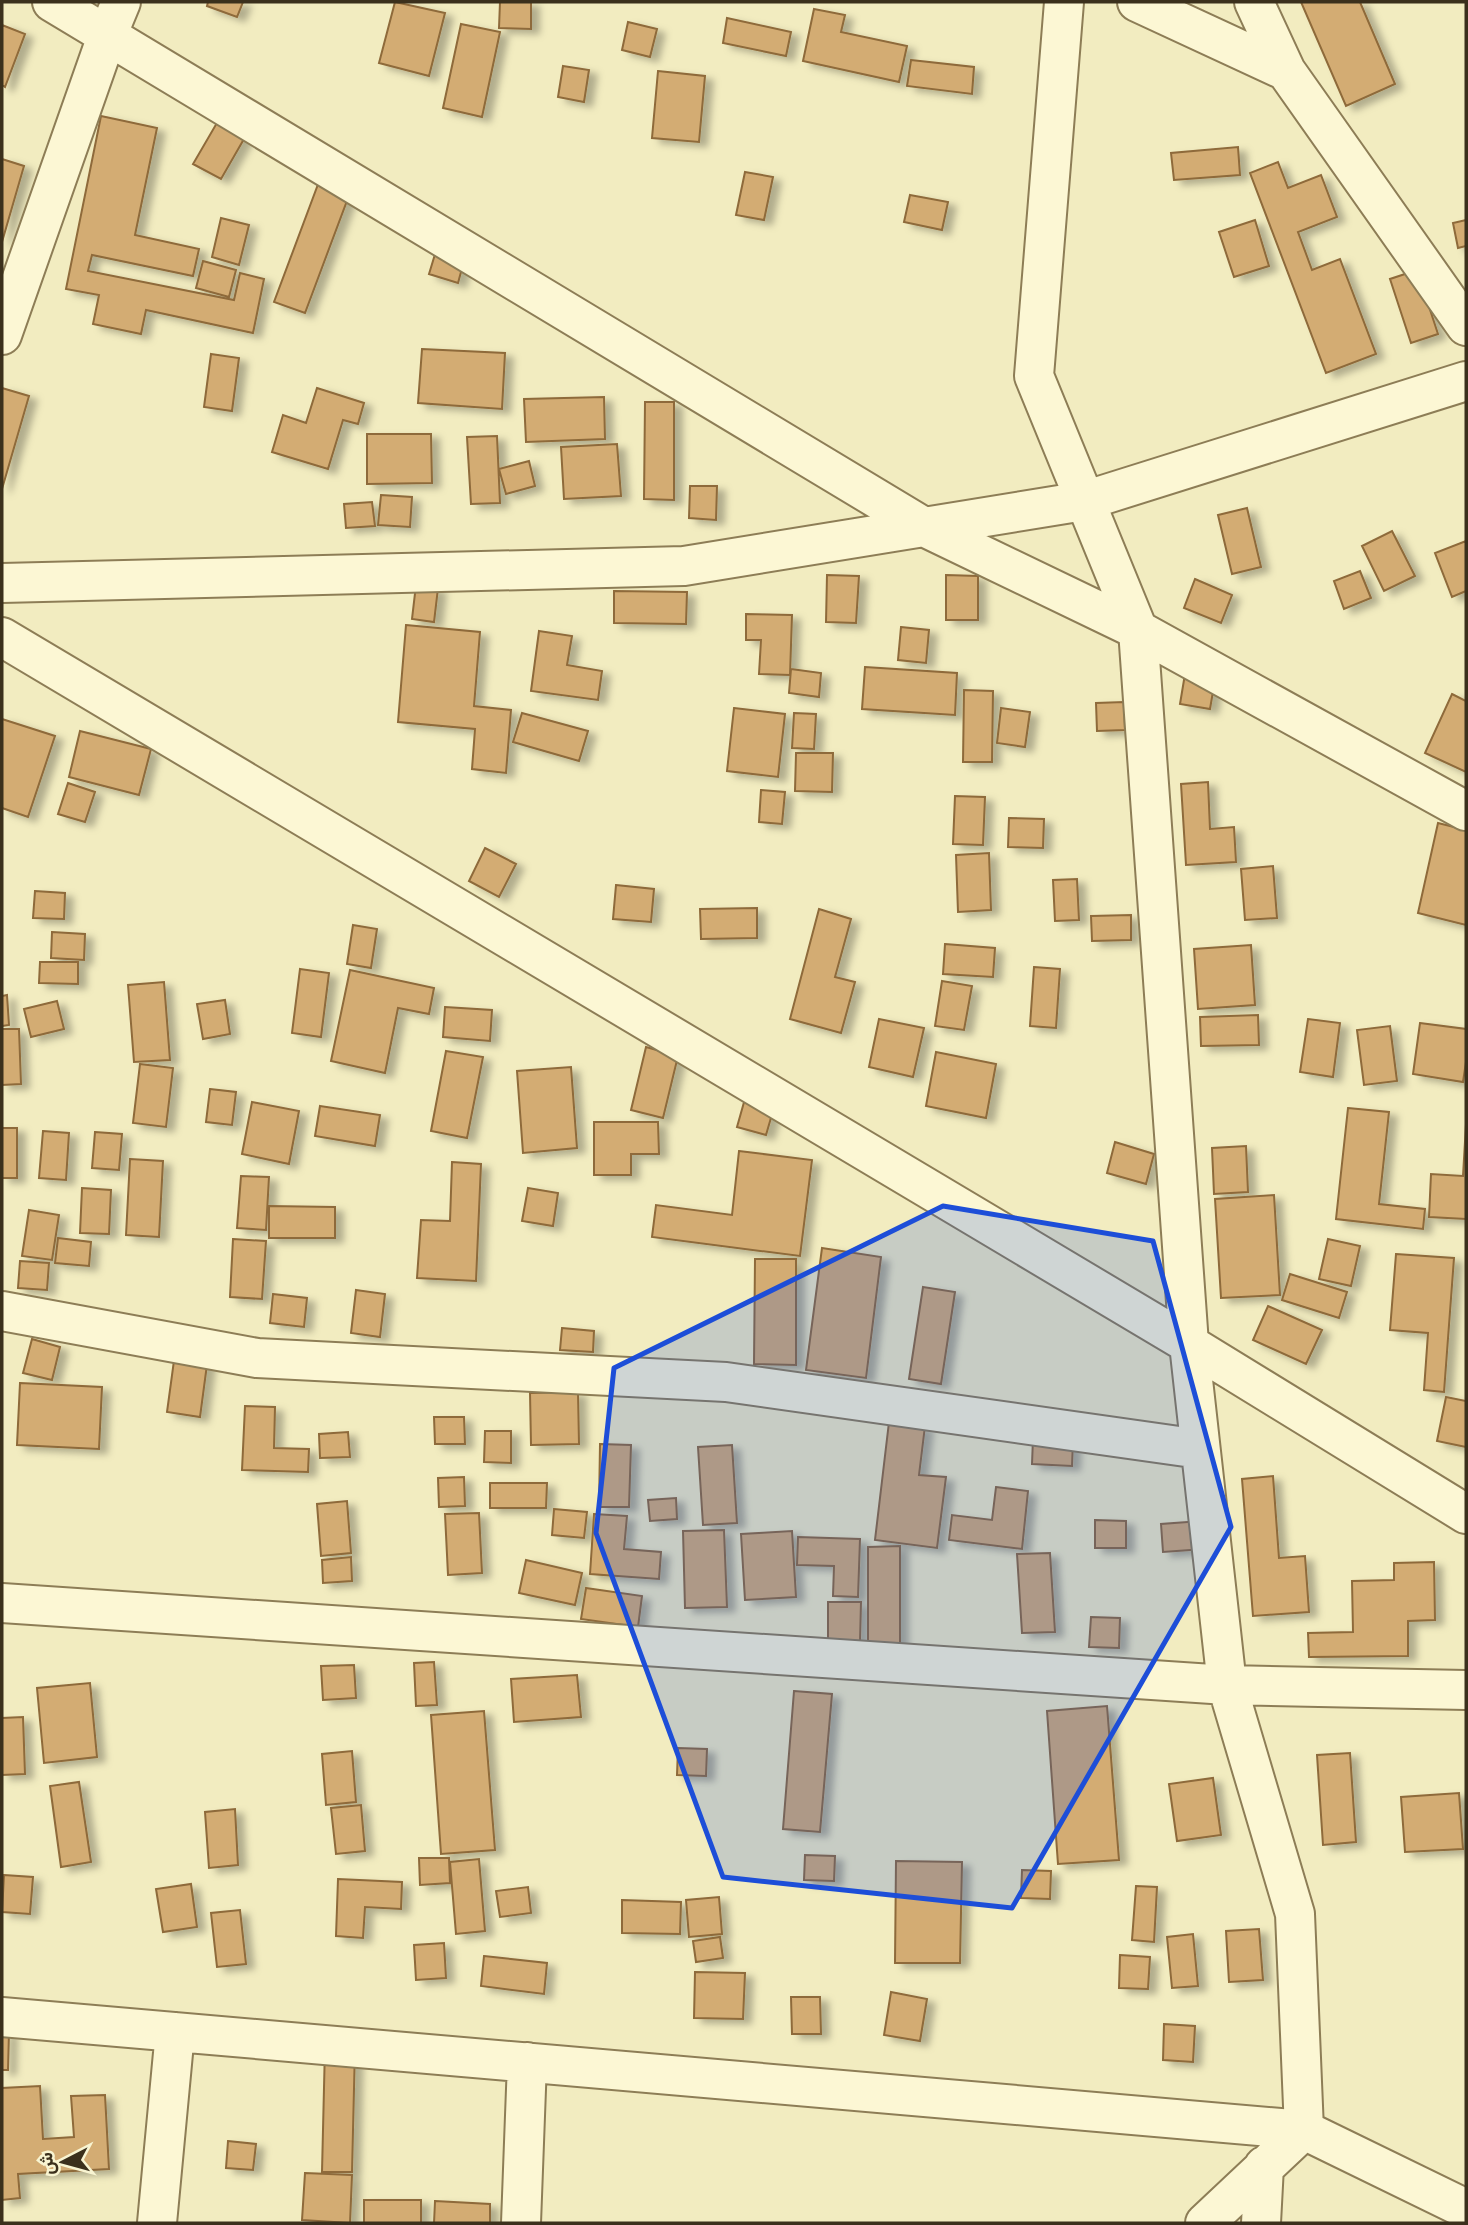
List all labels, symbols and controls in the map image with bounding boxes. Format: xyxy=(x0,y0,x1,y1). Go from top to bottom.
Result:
north arrow xyxy=(28,2127,98,2197)
text: ش xyxy=(32,2151,60,2176)

